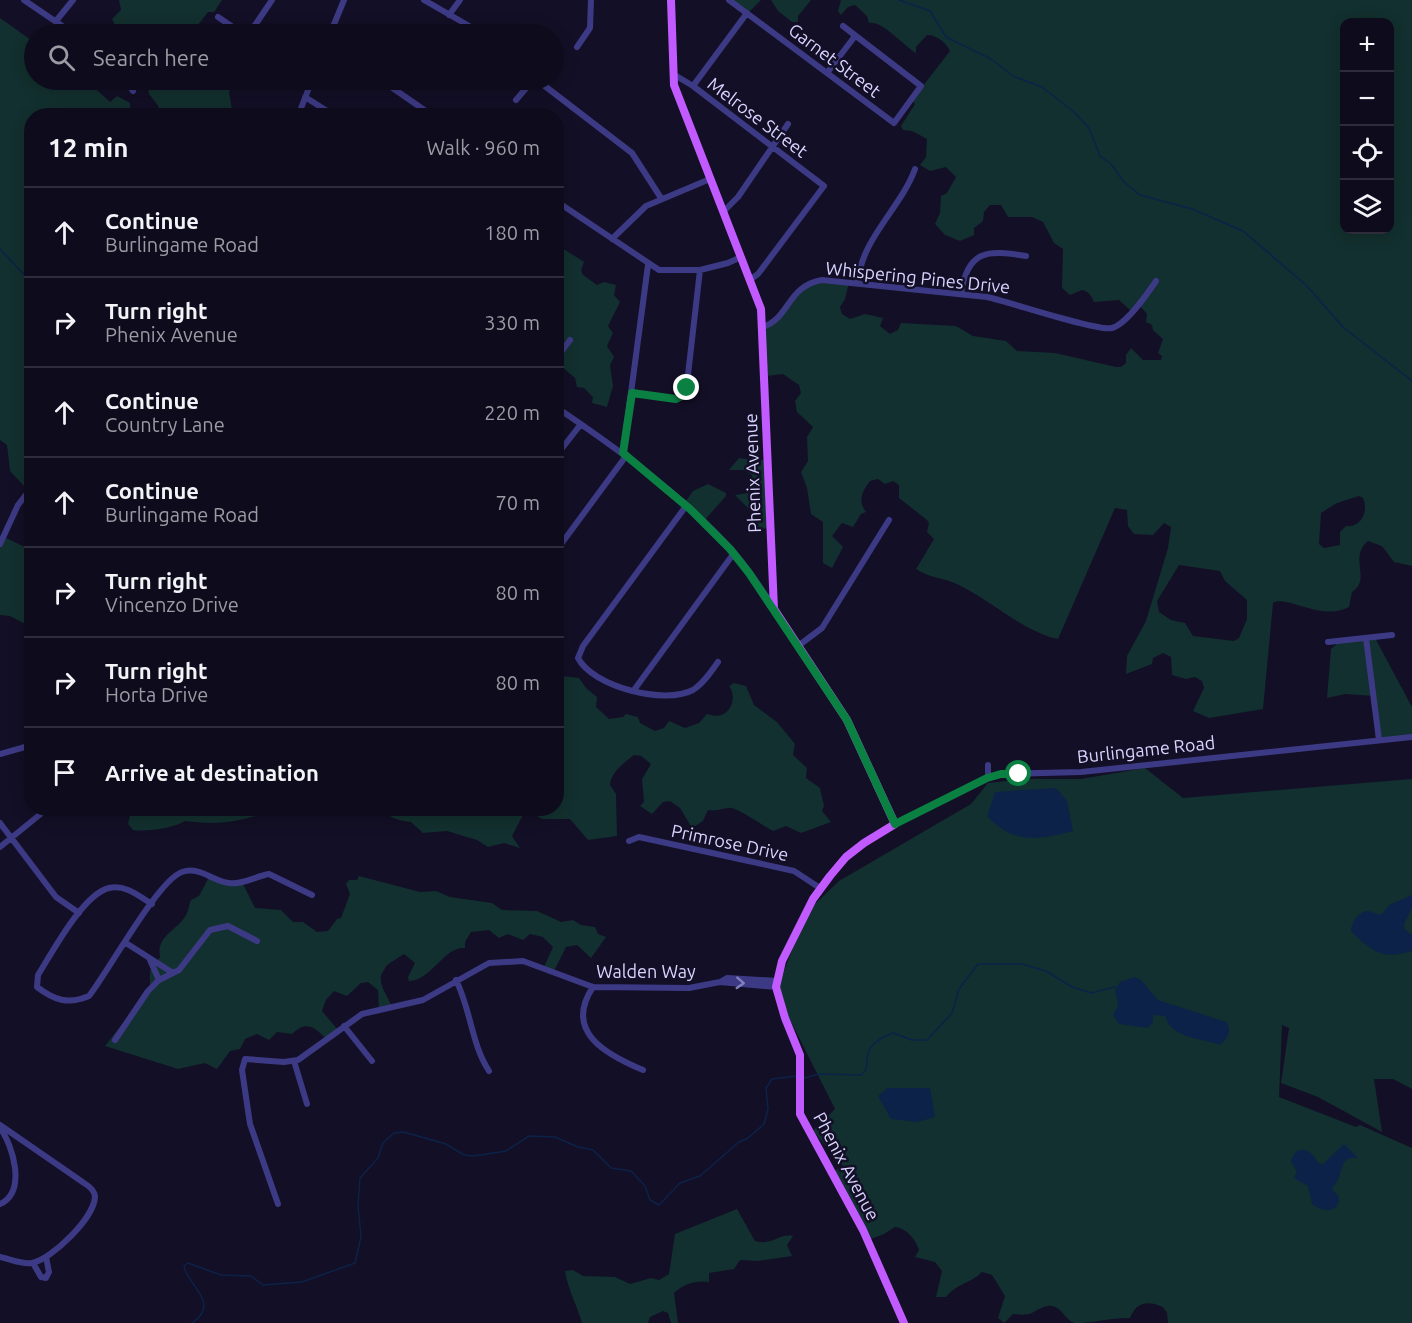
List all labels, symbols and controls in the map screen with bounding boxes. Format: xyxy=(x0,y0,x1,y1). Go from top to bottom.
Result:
map controls xyxy=(1340,18,1394,234)
button: + xyxy=(1340,18,1394,72)
street label: Garnet Street xyxy=(785,19,885,101)
search box xyxy=(24,24,564,90)
icon: search xyxy=(45,41,78,74)
text: Search here xyxy=(93,45,209,70)
button: − xyxy=(1340,72,1394,126)
street label: Melrose Street xyxy=(704,73,812,161)
button: locate xyxy=(1340,126,1394,180)
text: 12 min xyxy=(48,133,128,162)
text: Walk · 960 m xyxy=(427,136,540,159)
button: layers xyxy=(1340,180,1394,234)
text: Continue xyxy=(105,208,199,233)
icon: ahead xyxy=(48,216,81,249)
text: 180 m xyxy=(484,221,540,244)
text: Burlingame Road xyxy=(105,233,259,256)
street label: Whispering Pines Drive xyxy=(825,257,1011,297)
text: Turn right xyxy=(105,298,207,323)
icon: right xyxy=(48,306,81,339)
text: 330 m xyxy=(484,311,540,334)
text: Phenix Avenue xyxy=(105,323,238,346)
route end xyxy=(673,374,699,400)
text: Continue xyxy=(105,388,199,413)
icon: ahead xyxy=(48,396,81,429)
text: 220 m xyxy=(484,401,540,424)
text: Country Lane xyxy=(105,413,225,436)
street label: Phenix Avenue xyxy=(740,413,764,533)
text: Continue xyxy=(105,478,199,503)
icon: ahead xyxy=(48,486,81,519)
text: 70 m xyxy=(496,491,540,514)
text: Burlingame Road xyxy=(105,503,259,526)
text: Turn right xyxy=(105,568,207,593)
icon: right xyxy=(48,576,81,609)
text: 80 m xyxy=(496,581,540,604)
text: Vincenzo Drive xyxy=(105,593,239,616)
text: Turn right xyxy=(105,658,207,683)
icon: right xyxy=(48,666,81,699)
text: 80 m xyxy=(496,671,540,694)
text: Horta Drive xyxy=(105,683,208,706)
street label: Burlingame Road xyxy=(1076,732,1216,766)
icon: arrive xyxy=(48,756,81,789)
text: Arrive at destination xyxy=(105,760,319,785)
route start xyxy=(1005,760,1031,786)
street label: Primrose Drive xyxy=(670,820,790,864)
street label: Walden Way xyxy=(596,961,696,981)
one-way arrow xyxy=(735,977,744,990)
street label: Phenix Avenue xyxy=(810,1109,884,1223)

